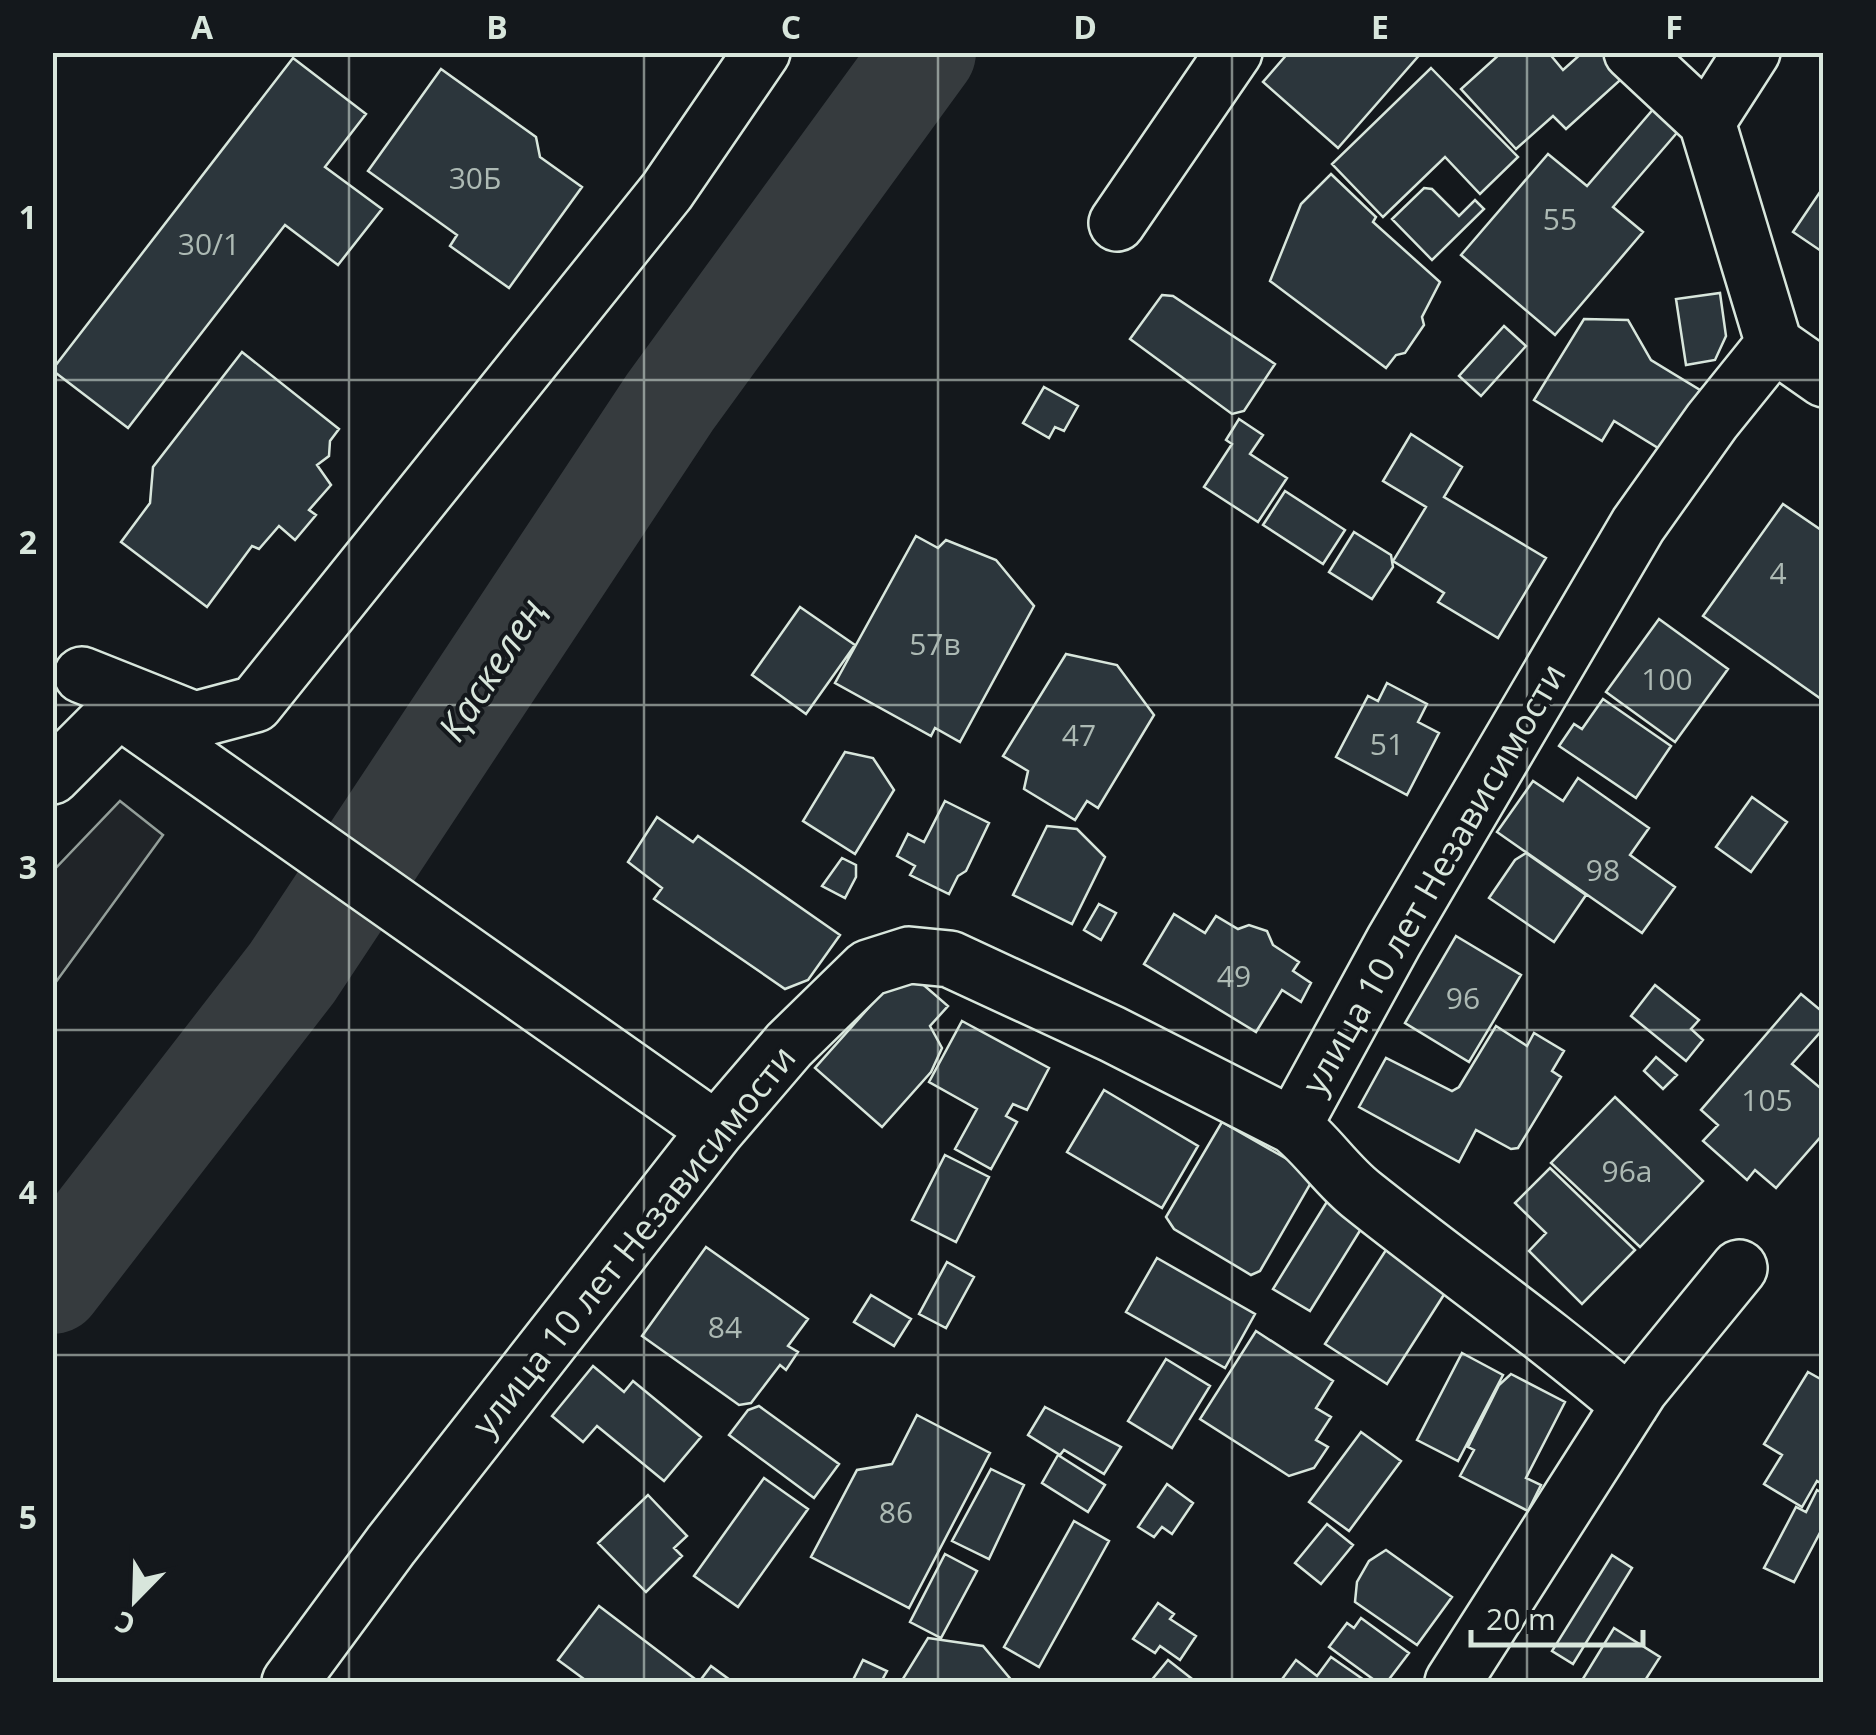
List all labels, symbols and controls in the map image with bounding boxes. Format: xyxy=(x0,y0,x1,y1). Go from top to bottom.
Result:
text: A xyxy=(191,5,214,48)
text: B xyxy=(486,5,508,48)
text: C xyxy=(781,5,801,48)
text: D xyxy=(1073,5,1097,48)
text: E xyxy=(1371,5,1389,48)
text: F xyxy=(1665,5,1683,48)
house number: 30Б xyxy=(449,157,501,198)
text: 1 xyxy=(19,195,37,238)
house number: 55 xyxy=(1543,198,1577,239)
house number: 30/1 xyxy=(178,223,240,264)
text: 2 xyxy=(19,520,37,563)
house number: 4 xyxy=(1769,552,1787,593)
water label: Қаскелең xyxy=(425,587,556,751)
house number: 57в xyxy=(909,623,961,664)
street label: улица 10 лет Независимости xyxy=(1290,654,1576,1102)
house number: 100 xyxy=(1641,658,1693,699)
house number: 47 xyxy=(1062,714,1096,755)
house number: 51 xyxy=(1370,723,1404,764)
text: 3 xyxy=(19,845,37,888)
house number: 98 xyxy=(1586,849,1620,890)
house number: 49 xyxy=(1217,955,1251,996)
house number: 96 xyxy=(1446,977,1480,1018)
street label: улица 10 лет Независимости xyxy=(460,1035,805,1445)
house number: 105 xyxy=(1741,1079,1793,1120)
house number: 96а xyxy=(1602,1150,1652,1191)
text: 4 xyxy=(19,1170,37,1213)
house number: 84 xyxy=(708,1306,742,1347)
house number: 86 xyxy=(879,1491,913,1532)
text: 5 xyxy=(19,1495,37,1538)
north arrow xyxy=(85,1550,185,1650)
scale bar xyxy=(1471,1585,1644,1647)
text: 20 m xyxy=(1486,1598,1556,1639)
text: С xyxy=(109,1603,140,1645)

